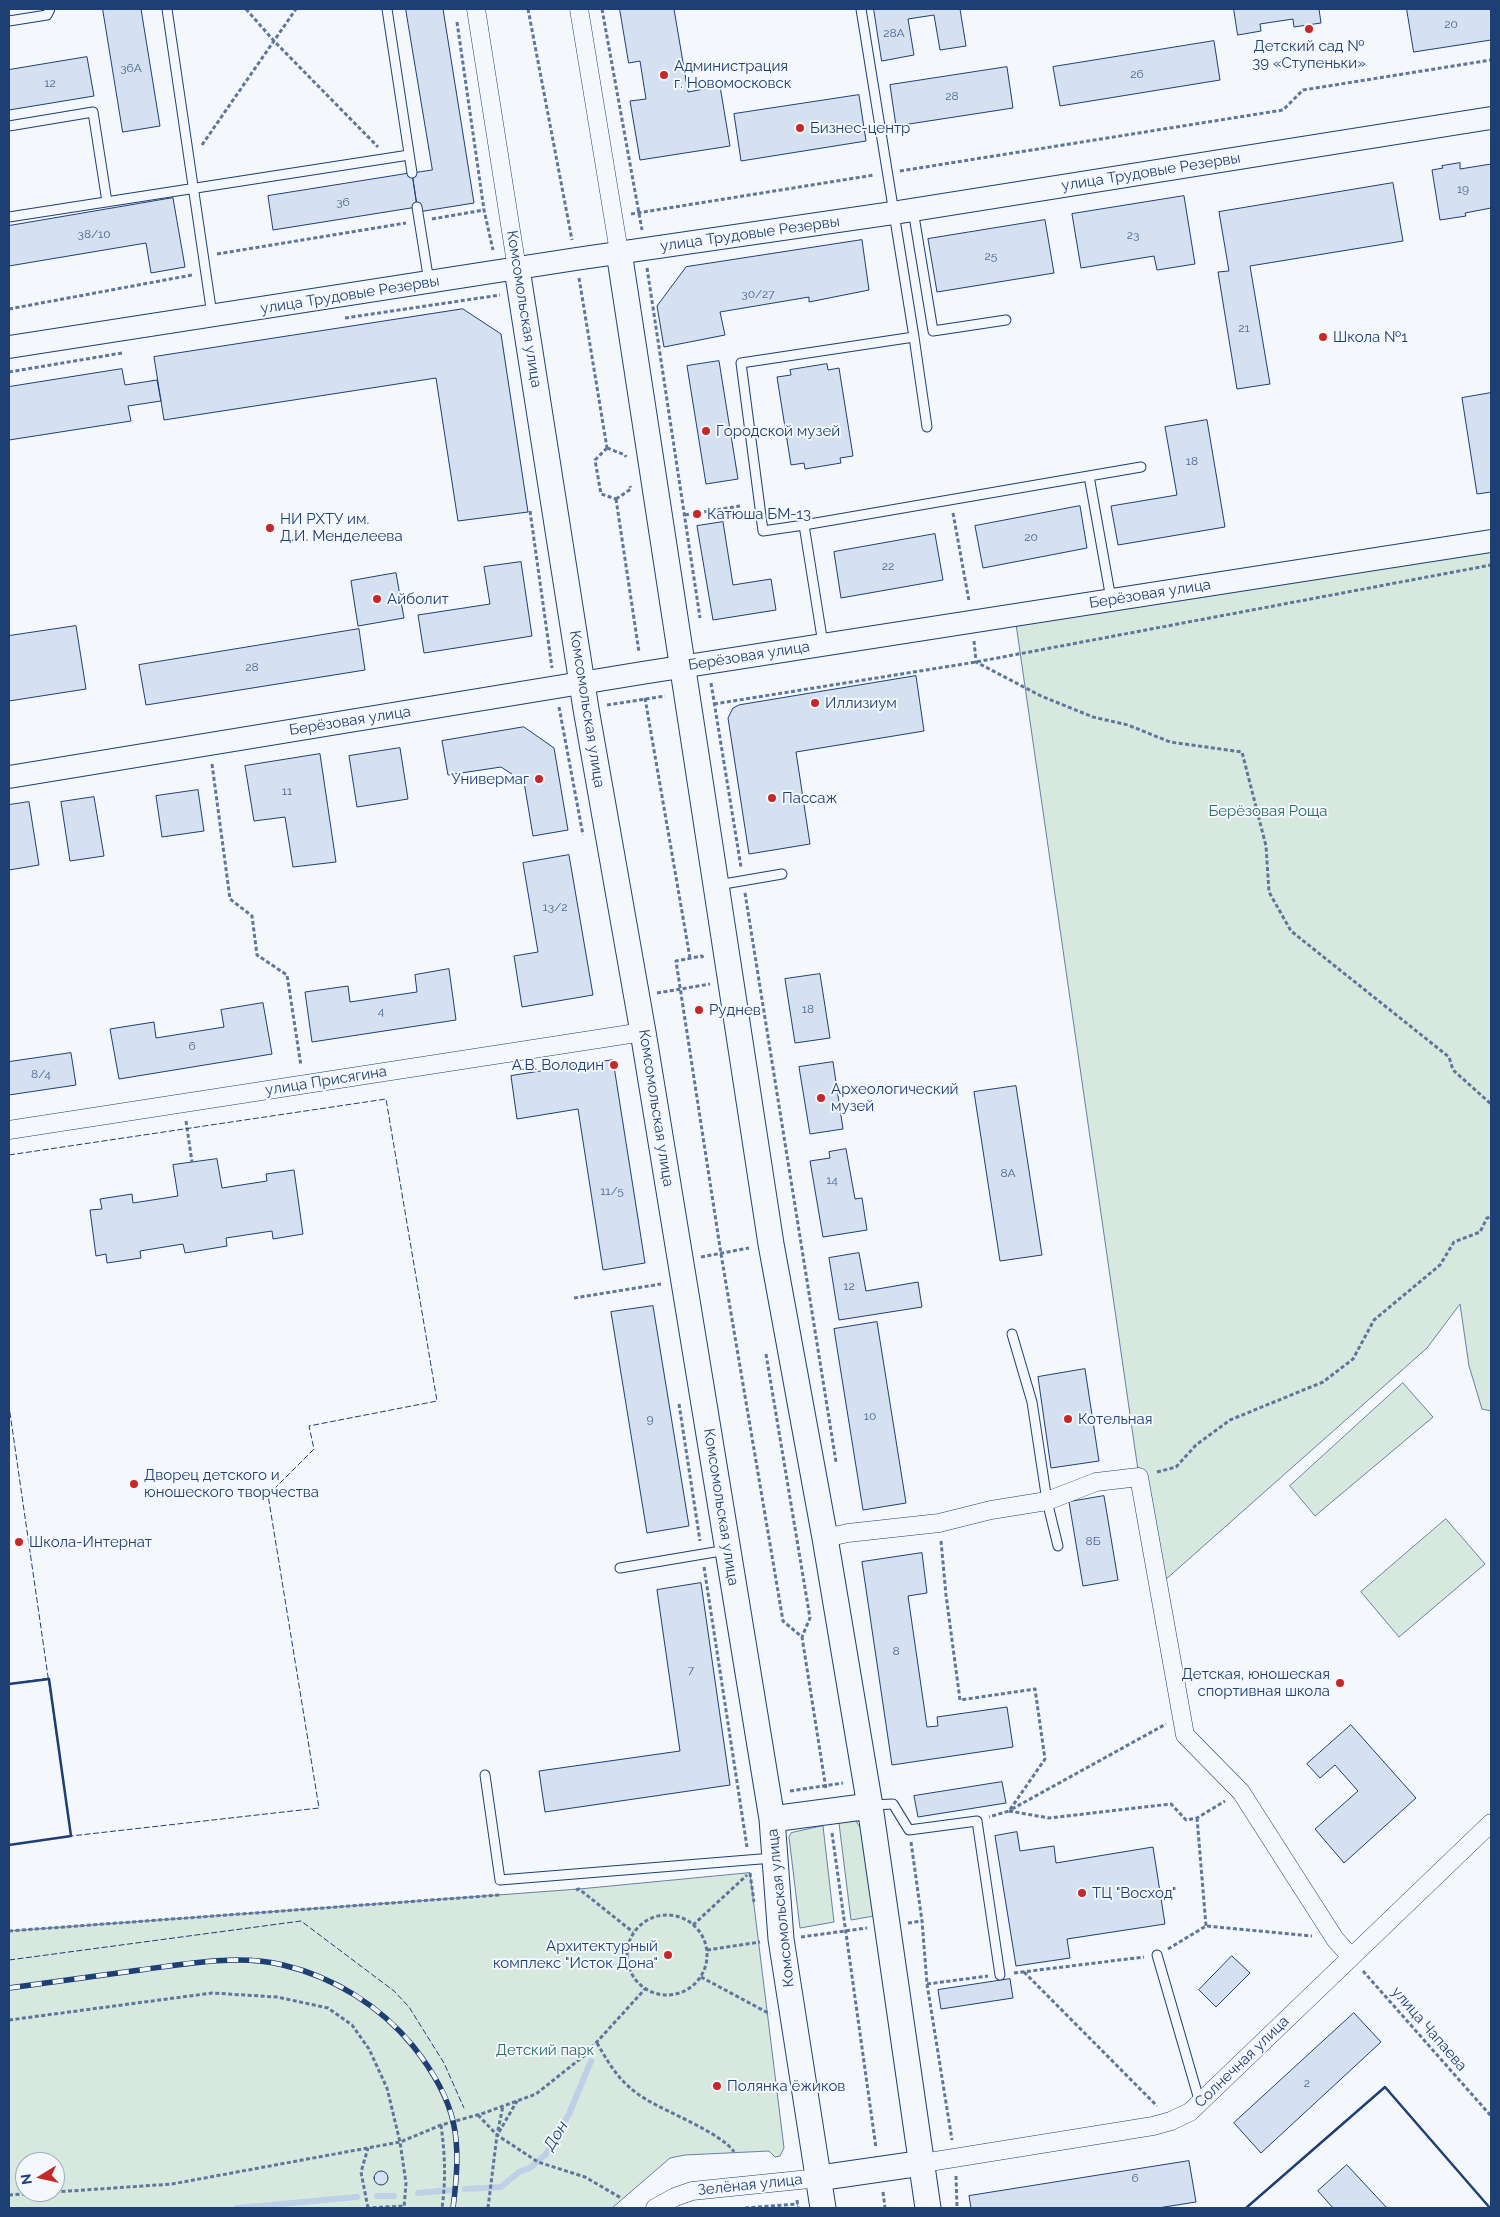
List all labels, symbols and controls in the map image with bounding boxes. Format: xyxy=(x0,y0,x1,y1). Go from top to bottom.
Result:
house number: 20 xyxy=(1444,17,1458,31)
marker: Детский сад № 39 «Ступеньки» xyxy=(1303,23,1315,35)
house number: 28А xyxy=(883,26,905,40)
place label: Детский сад № 39 «Ступеньки» xyxy=(1252,37,1366,72)
place label: Администрация г. Новомосковск xyxy=(674,57,792,92)
house number: 36А xyxy=(120,61,142,75)
house number: 26 xyxy=(1130,67,1144,81)
marker: Администрация г. Новомосковск xyxy=(658,69,670,81)
house number: 12 xyxy=(44,76,56,90)
house number: 28 xyxy=(945,89,959,103)
place label: Бизнес-центр xyxy=(810,119,910,137)
marker: Бизнес-центр xyxy=(794,122,806,134)
street label: улица Трудовые Резервы xyxy=(1060,149,1242,195)
house number: 19 xyxy=(1457,182,1469,196)
house number: 36 xyxy=(336,195,350,209)
street label: улица Трудовые Резервы xyxy=(659,212,841,256)
house number: 38/10 xyxy=(77,227,111,241)
house number: 23 xyxy=(1127,228,1139,242)
street label: Комсомольская улица xyxy=(503,229,545,389)
house number: 25 xyxy=(985,249,997,263)
street label: улица Трудовые Резервы xyxy=(259,272,441,318)
house number: 30/27 xyxy=(741,287,775,301)
house number: 21 xyxy=(1238,321,1250,335)
place label: Школа №1 xyxy=(1333,328,1408,346)
marker: Школа №1 xyxy=(1317,331,1329,343)
place label: Городской музей xyxy=(716,422,840,440)
marker: Городской музей xyxy=(700,425,712,437)
house number: 18 xyxy=(1186,454,1198,468)
place label: Катюша БМ-13 xyxy=(707,505,811,523)
marker: Катюша БМ-13 xyxy=(691,508,703,520)
place label: НИ РХТУ им. Д.И. Менделеева xyxy=(280,510,403,545)
marker: НИ РХТУ им. Д.И. Менделеева xyxy=(264,522,276,534)
house number: 20 xyxy=(1024,530,1038,544)
house number: 22 xyxy=(882,559,894,573)
street label: Берёзовая улица xyxy=(1088,576,1212,612)
place label: Айболит xyxy=(387,590,449,608)
marker: Айболит xyxy=(371,593,383,605)
street label: Комсомольская улица xyxy=(566,629,608,789)
street label: Берёзовая улица xyxy=(687,638,811,674)
house number: 28 xyxy=(245,660,259,674)
place label: Иллизиум xyxy=(825,694,897,712)
marker: Иллизиум xyxy=(809,697,821,709)
street label: Берёзовая улица xyxy=(288,703,412,739)
place label: Универмаг xyxy=(451,770,529,788)
marker: Универмаг xyxy=(533,773,545,785)
house number: 11 xyxy=(282,784,292,798)
place label: Пассаж xyxy=(782,789,837,807)
marker: Пассаж xyxy=(766,792,778,804)
park label: Берёзовая Роща xyxy=(1208,802,1328,820)
house number: 13/2 xyxy=(543,900,567,914)
place label: Руднев xyxy=(709,1001,761,1019)
house number: 18 xyxy=(802,1002,814,1016)
house number: 4 xyxy=(378,1004,384,1018)
marker: Руднев xyxy=(693,1004,705,1016)
street label: Комсомольская улица xyxy=(635,1028,677,1188)
house number: 6 xyxy=(188,1039,196,1053)
place label: А.В. Володин xyxy=(512,1056,604,1074)
marker: А.В. Володин xyxy=(608,1059,620,1071)
street label: улица Присягина xyxy=(264,1062,388,1100)
house number: 8/4 xyxy=(31,1067,51,1081)
place label: Археологический музей xyxy=(831,1080,959,1115)
marker: Археологический музей xyxy=(815,1092,827,1104)
house number: 8А xyxy=(1000,1166,1016,1180)
house number: 14 xyxy=(826,1173,838,1187)
house number: 11/5 xyxy=(600,1184,624,1198)
house number: 12 xyxy=(843,1279,855,1293)
house number: 10 xyxy=(864,1409,876,1423)
place label: Котельная xyxy=(1078,1410,1152,1428)
house number: 9 xyxy=(646,1412,654,1426)
marker: Котельная xyxy=(1062,1413,1074,1425)
street label: Комсомольская улица xyxy=(700,1427,742,1587)
place label: Дворец детского и юношеского творчества xyxy=(144,1466,319,1501)
marker: Дворец детского и юношеского творчества xyxy=(128,1478,140,1490)
place label: Школа-Интернат xyxy=(29,1533,152,1551)
house number: 8Б xyxy=(1086,1534,1100,1548)
marker: Школа-Интернат xyxy=(13,1536,25,1548)
house number: 8 xyxy=(892,1644,900,1658)
house number: 7 xyxy=(688,1663,694,1677)
place label: Детская, юношеская спортивная школа xyxy=(1182,1665,1330,1700)
marker: Детская, юношеская спортивная школа xyxy=(1334,1677,1346,1689)
street label: Комсомольская улица xyxy=(764,1828,798,1988)
place label: ТЦ "Восход" xyxy=(1092,1884,1176,1902)
marker: ТЦ "Восход" xyxy=(1076,1887,1088,1899)
place label: Архитектурный комплекс "Исток Дона" xyxy=(493,1937,658,1972)
marker: Архитектурный комплекс "Исток Дона" xyxy=(662,1949,674,1961)
street label: улица Чапаева xyxy=(1388,1983,1470,2075)
street label: Солнечная улица xyxy=(1191,2012,1293,2112)
park label: Детский парк xyxy=(496,2041,594,2059)
house number: 2 xyxy=(1304,2076,1310,2090)
place label: Полянка ёжиков xyxy=(727,2077,845,2095)
marker: Полянка ёжиков xyxy=(711,2080,723,2092)
water label: Дон xyxy=(540,2118,572,2154)
north arrow xyxy=(15,2152,65,2202)
street label: Зелёная улица xyxy=(697,2171,803,2199)
house number: 6 xyxy=(1131,2171,1139,2185)
text: N xyxy=(17,2173,35,2186)

